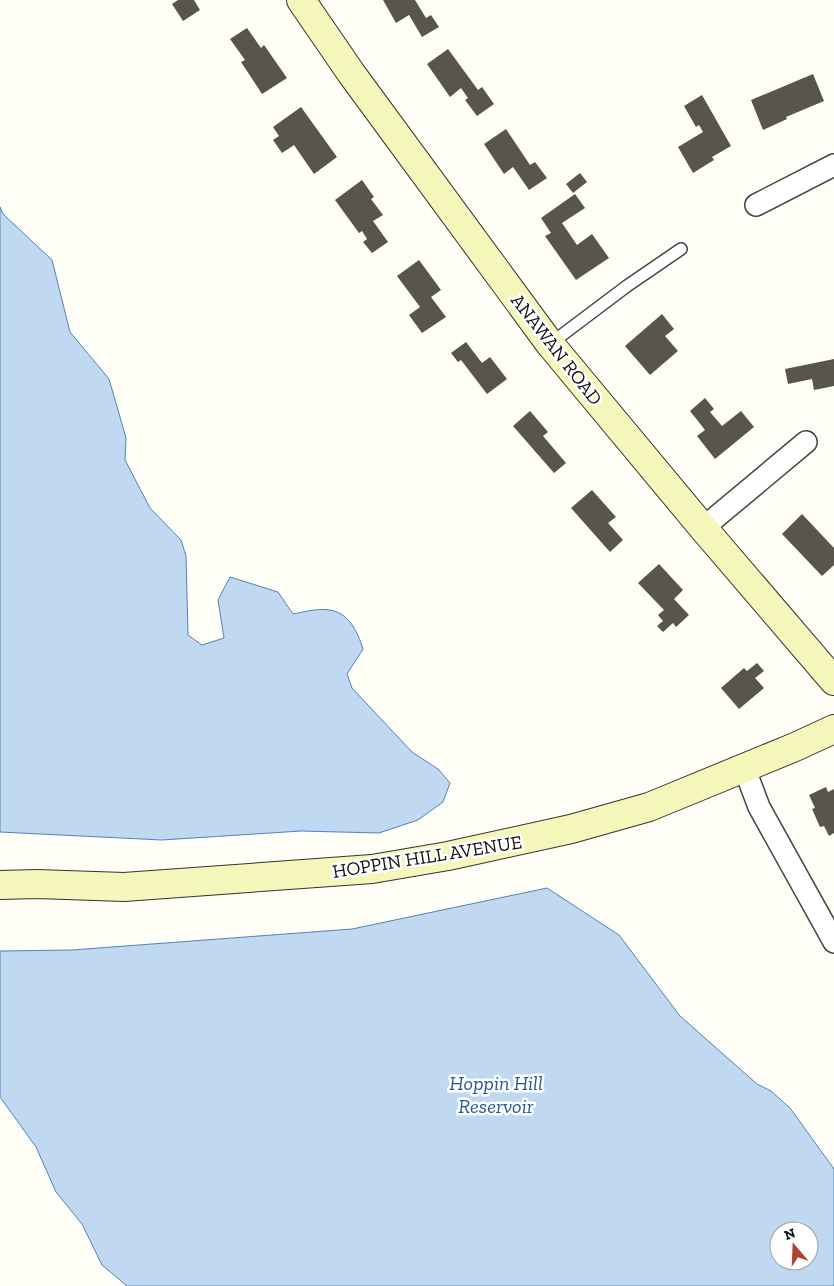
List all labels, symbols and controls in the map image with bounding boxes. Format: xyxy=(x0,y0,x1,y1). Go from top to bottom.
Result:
street label: ANAWAN ROAD xyxy=(506,289,607,410)
street label: HOPPIN HILL AVENUE xyxy=(331,830,523,883)
water label: Hoppin Hill Reservoir xyxy=(449,1071,543,1118)
north arrow xyxy=(769,1221,819,1271)
text: N xyxy=(782,1224,798,1244)

